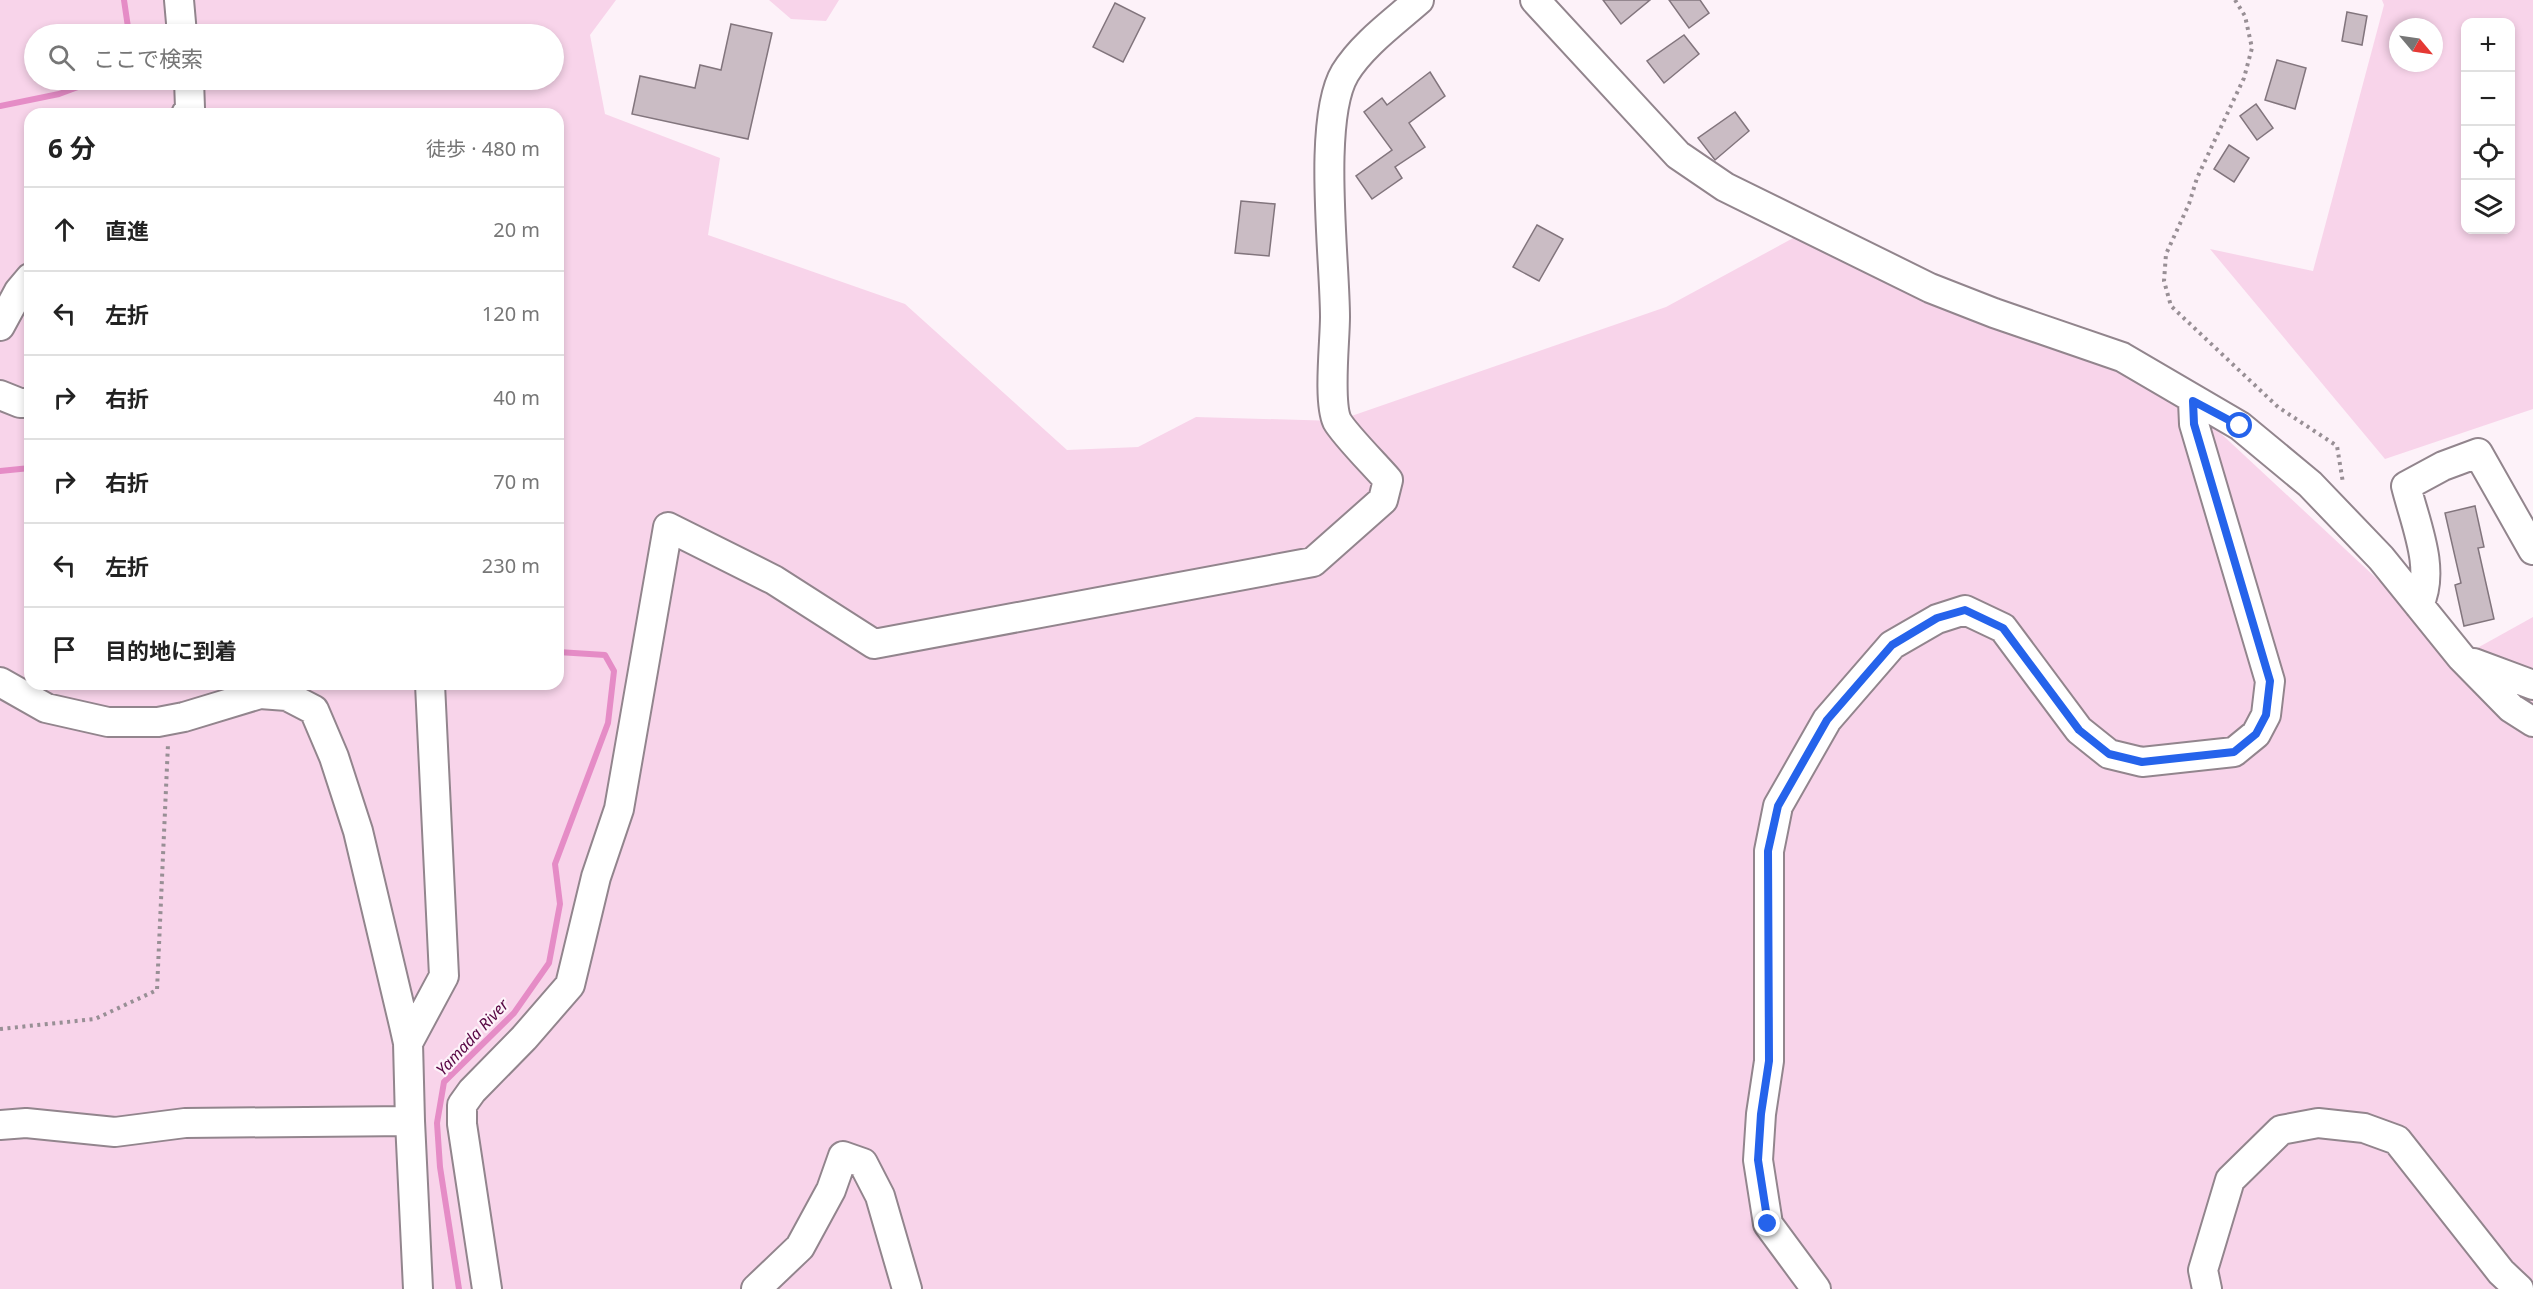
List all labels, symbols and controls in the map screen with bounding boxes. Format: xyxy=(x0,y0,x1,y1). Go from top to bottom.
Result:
north arrow xyxy=(2389,18,2443,72)
map controls xyxy=(2461,18,2515,234)
button: + xyxy=(2461,18,2515,72)
search box xyxy=(24,24,564,90)
icon: search xyxy=(45,41,78,74)
text: ここで検索 xyxy=(93,43,203,73)
button: − xyxy=(2461,72,2515,126)
button: locate xyxy=(2461,126,2515,180)
text: 6 分 xyxy=(48,130,96,166)
text: 徒歩 · 480 m xyxy=(426,135,540,162)
button: layers xyxy=(2461,180,2515,234)
icon: ahead xyxy=(48,213,81,246)
text: 直進 xyxy=(105,215,149,245)
text: 20 m xyxy=(493,216,540,243)
icon: left xyxy=(48,297,81,330)
text: 左折 xyxy=(105,299,149,329)
text: 120 m xyxy=(482,300,540,327)
icon: right xyxy=(48,381,81,414)
text: 右折 xyxy=(105,383,149,413)
text: 40 m xyxy=(493,384,540,411)
route start xyxy=(2226,412,2252,438)
icon: right xyxy=(48,465,81,498)
text: 右折 xyxy=(105,467,149,497)
text: 70 m xyxy=(493,468,540,495)
icon: left xyxy=(48,549,81,582)
text: 左折 xyxy=(105,551,149,581)
text: 230 m xyxy=(482,552,540,579)
icon: arrive xyxy=(48,633,81,666)
text: 目的地に到着 xyxy=(105,635,237,665)
water label: Yamada River xyxy=(431,994,514,1080)
route end xyxy=(1754,1210,1780,1236)

